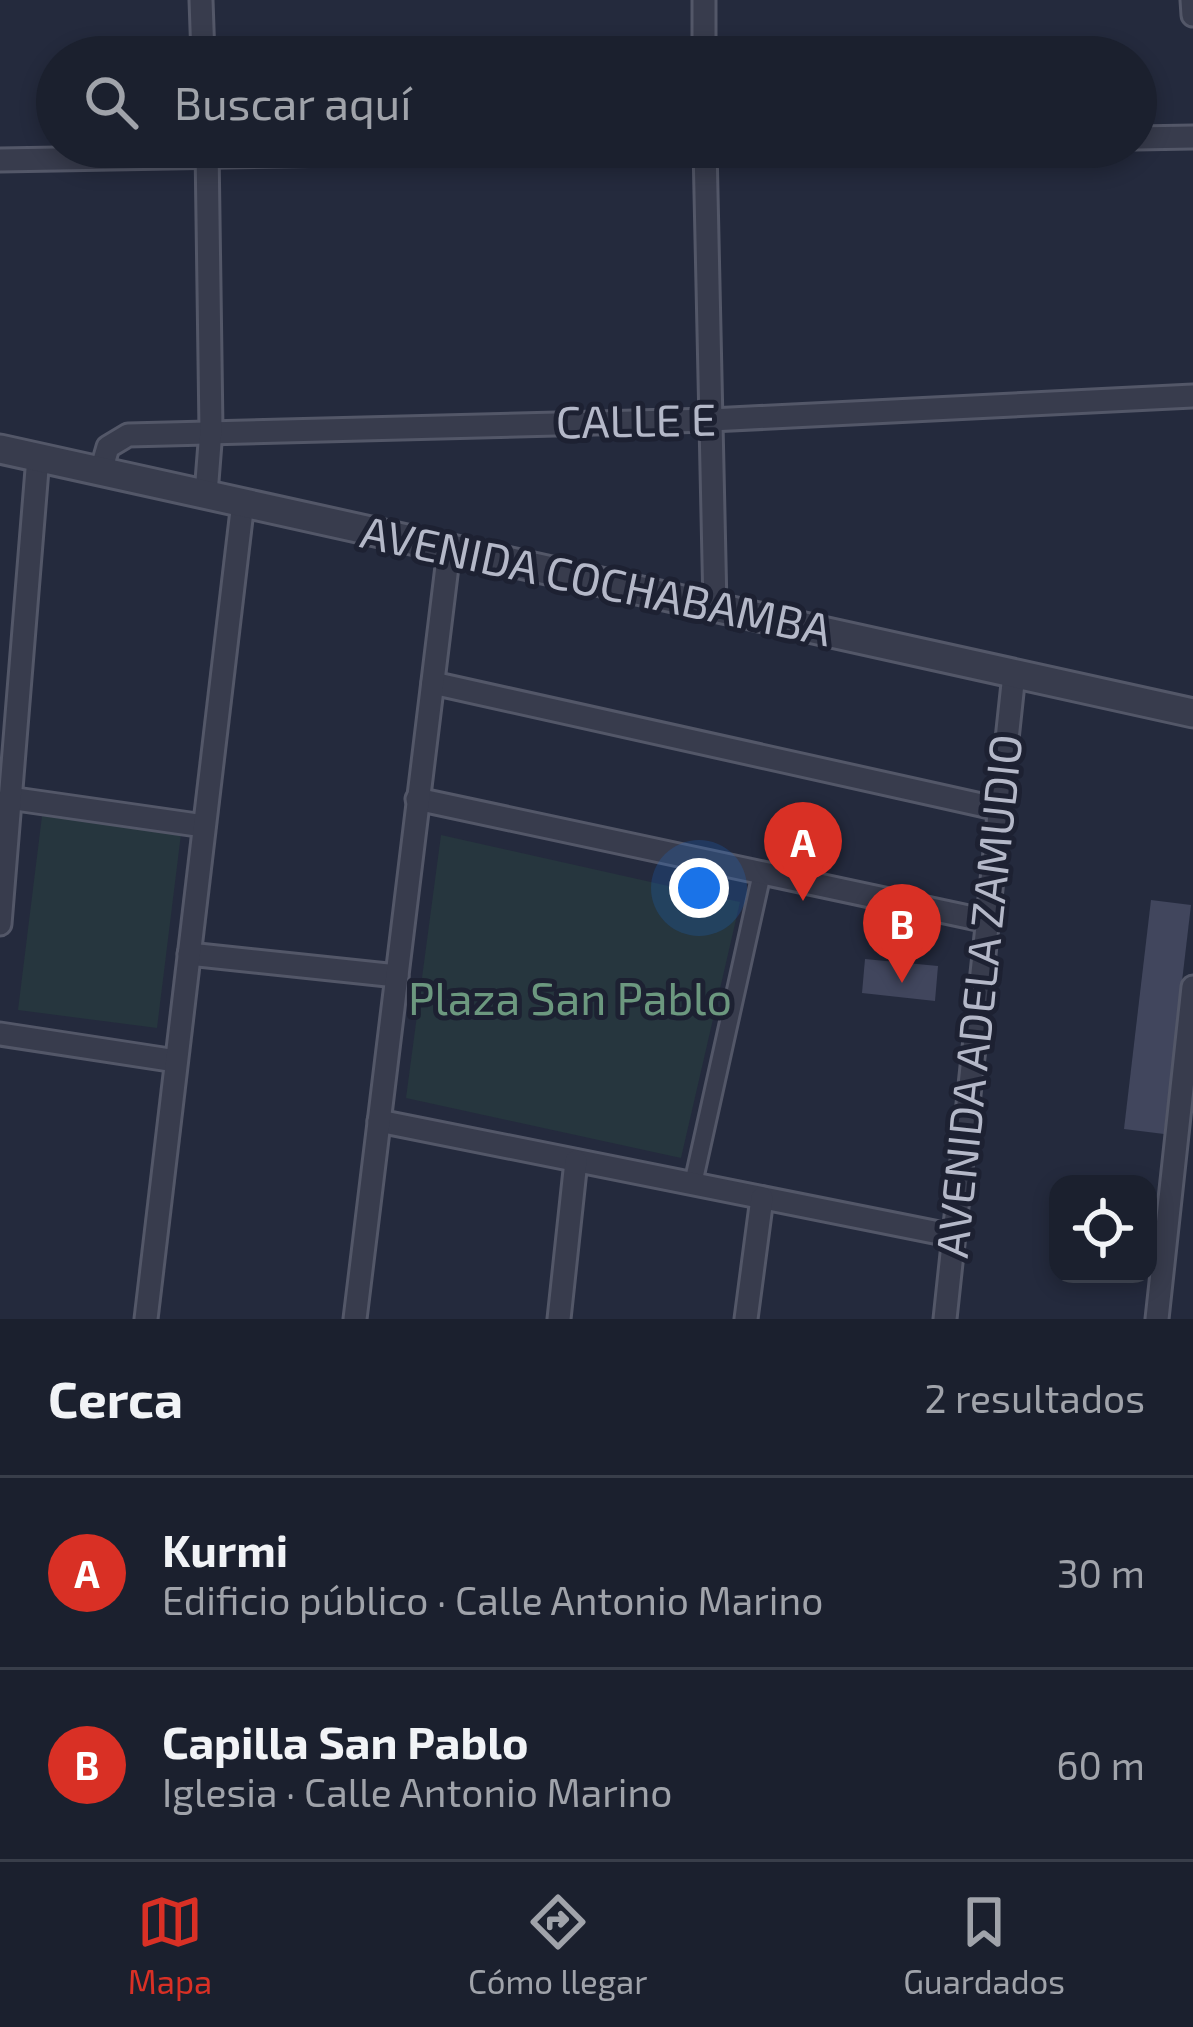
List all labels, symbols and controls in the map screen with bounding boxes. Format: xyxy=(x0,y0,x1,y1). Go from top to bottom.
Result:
search box xyxy=(36,36,1157,168)
icon: search xyxy=(78,69,144,135)
text: Buscar aquí xyxy=(174,75,411,129)
street label: CALLE E xyxy=(555,391,717,447)
street label: AVENIDA COCHABAMBA xyxy=(356,503,836,655)
street label: AVENIDA ADELA ZAMUDIO xyxy=(923,731,1031,1260)
pin: A xyxy=(764,802,842,901)
your location xyxy=(669,858,729,918)
pin: B xyxy=(863,884,941,983)
park label: Plaza San Pablo xyxy=(408,970,732,1024)
map controls xyxy=(1049,1175,1157,1283)
button: locate xyxy=(1049,1175,1157,1283)
text: Cerca xyxy=(48,1367,183,1428)
text: 2 resultados xyxy=(924,1374,1145,1421)
text: Kurmi xyxy=(162,1522,288,1576)
text: A xyxy=(74,1549,100,1596)
text: 30 m xyxy=(1057,1549,1145,1596)
text: Edificio público · Calle Antonio Marino xyxy=(162,1576,823,1623)
text: Capilla San Pablo xyxy=(162,1714,529,1768)
text: B xyxy=(75,1741,99,1788)
text: 60 m xyxy=(1056,1741,1145,1788)
text: Iglesia · Calle Antonio Marino xyxy=(162,1768,672,1815)
tab: Mapa xyxy=(128,1889,212,2001)
tab: Cómo llegar xyxy=(468,1889,647,2001)
tab: Guardados xyxy=(903,1889,1065,2001)

